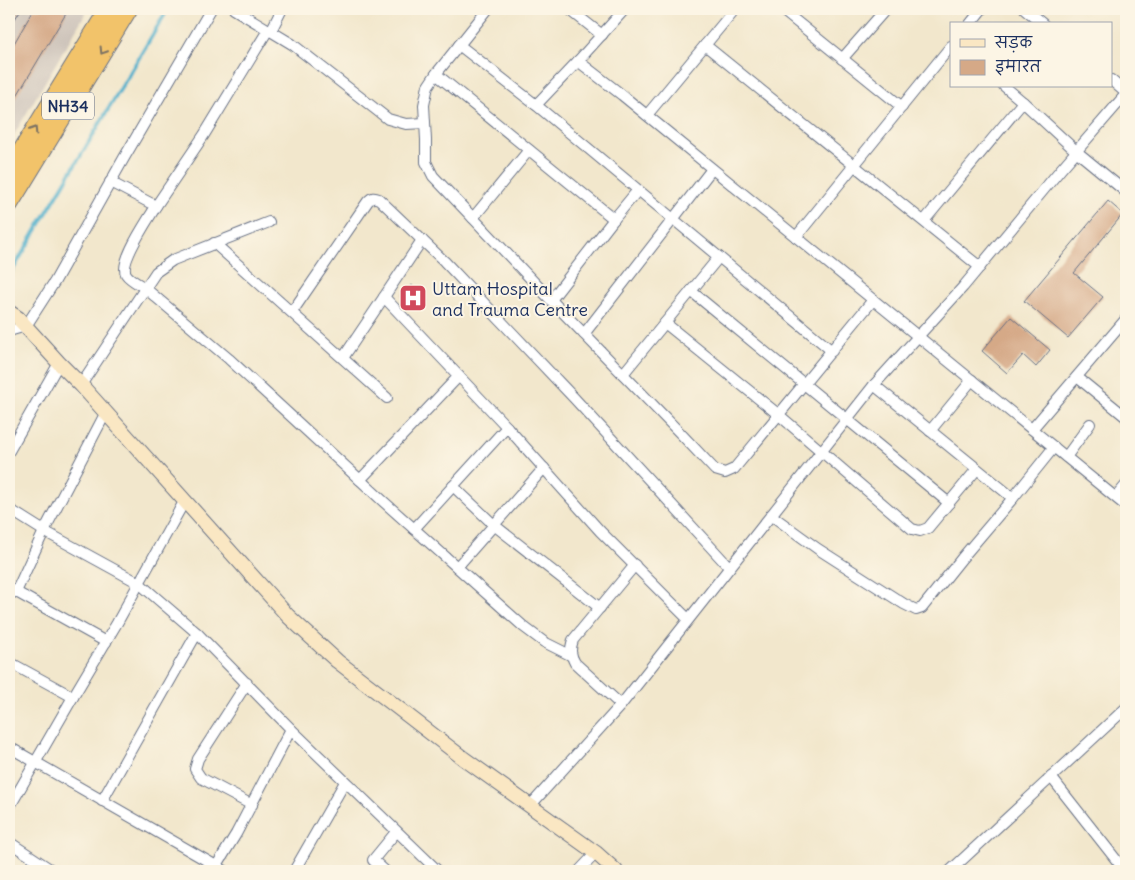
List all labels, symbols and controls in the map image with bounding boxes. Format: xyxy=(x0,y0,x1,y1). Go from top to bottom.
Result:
legend xyxy=(950,22,1112,88)
text: सड़क xyxy=(994,33,1033,53)
one-way arrow xyxy=(99,45,109,54)
text: इमारत xyxy=(995,57,1042,76)
road number: NH34 xyxy=(42,92,94,120)
one-way arrow xyxy=(28,127,38,136)
place label: Uttam Hospital and Trauma Centre xyxy=(432,277,588,321)
hospital icon: Uttam Hospital and Trauma Centre xyxy=(398,283,428,313)

